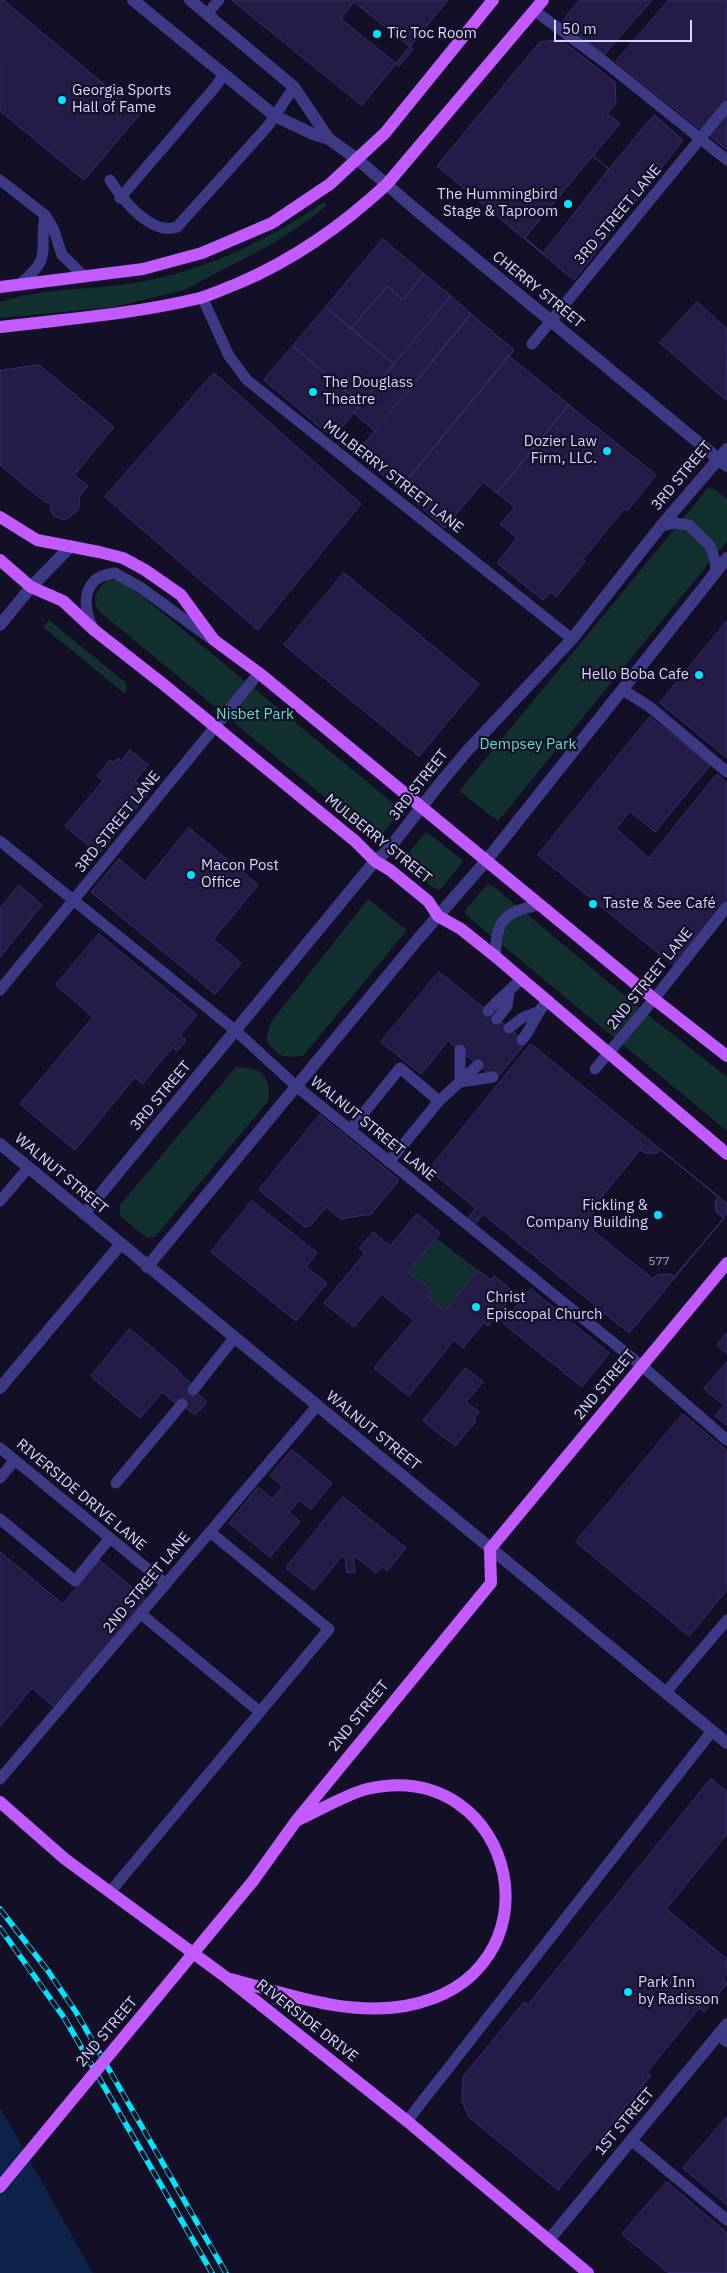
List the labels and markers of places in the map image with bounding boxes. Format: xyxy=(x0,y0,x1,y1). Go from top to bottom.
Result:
place label: Tic Toc Room xyxy=(387,25,477,43)
marker: Tic Toc Room xyxy=(371,28,383,40)
place label: Georgia Sports Hall of Fame xyxy=(72,82,171,117)
marker: Georgia Sports Hall of Fame xyxy=(56,94,68,106)
place label: The Hummingbird Stage & Taproom xyxy=(437,186,558,221)
marker: The Hummingbird Stage & Taproom xyxy=(562,198,574,210)
place label: The Douglass Theatre xyxy=(323,374,413,409)
marker: The Douglass Theatre xyxy=(307,386,319,398)
place label: Dozier Law Firm, LLC. xyxy=(524,433,597,468)
marker: Dozier Law Firm, LLC. xyxy=(601,445,613,457)
place label: Hello Boba Cafe xyxy=(581,666,689,684)
marker: Hello Boba Cafe xyxy=(693,669,705,681)
place label: Macon Post Office xyxy=(201,857,279,892)
marker: Macon Post Office xyxy=(185,869,197,881)
place label: Taste & See Café xyxy=(603,895,716,913)
marker: Taste & See Café xyxy=(587,898,599,910)
place label: Fickling & Company Building xyxy=(526,1197,648,1232)
marker: Fickling & Company Building xyxy=(652,1209,664,1221)
place label: Christ Episcopal Church xyxy=(486,1289,603,1324)
marker: Christ Episcopal Church xyxy=(470,1301,482,1313)
place label: Park Inn by Radisson xyxy=(638,1974,719,2009)
marker: Park Inn by Radisson xyxy=(622,1986,634,1998)

